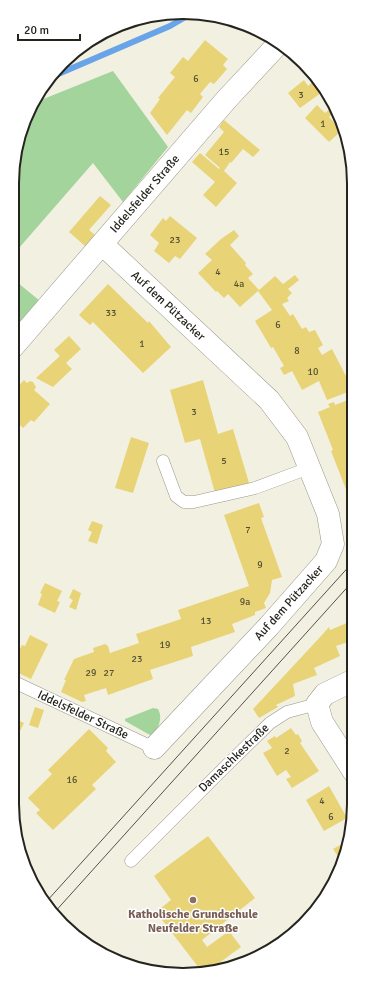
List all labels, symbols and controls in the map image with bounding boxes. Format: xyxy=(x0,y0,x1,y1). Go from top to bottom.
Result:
scale bar xyxy=(18,16,80,42)
text: 20 m xyxy=(24,23,49,38)
house number: 6 xyxy=(193,73,199,85)
house number: 3 xyxy=(298,89,304,101)
house number: 1 xyxy=(320,118,326,130)
house number: 15 xyxy=(219,146,229,158)
street label: Iddelsfelder Straße xyxy=(107,152,183,236)
house number: 23 xyxy=(170,234,180,246)
house number: 4 xyxy=(215,266,221,278)
street label: Auf dem Pützacker xyxy=(128,268,209,345)
house number: 4a xyxy=(234,278,244,290)
house number: 33 xyxy=(106,307,116,319)
house number: 6 xyxy=(275,319,281,331)
house number: 1 xyxy=(139,338,145,350)
house number: 8 xyxy=(294,345,300,357)
house number: 10 xyxy=(308,366,318,378)
house number: 3 xyxy=(191,406,197,418)
house number: 5 xyxy=(221,455,227,467)
house number: 7 xyxy=(245,524,251,536)
house number: 9 xyxy=(257,559,263,571)
street label: Auf dem Pützacker xyxy=(251,562,327,644)
house number: 9a xyxy=(240,596,250,608)
house number: 13 xyxy=(201,615,211,627)
house number: 19 xyxy=(160,639,170,651)
house number: 23 xyxy=(132,653,142,665)
house number: 29 xyxy=(86,667,96,679)
house number: 27 xyxy=(104,667,114,679)
street label: Iddelsfelder Straße xyxy=(35,687,131,743)
street label: Damaschkestraße xyxy=(196,721,272,795)
house number: 2 xyxy=(284,745,290,757)
house number: 16 xyxy=(67,774,77,786)
house number: 4 xyxy=(319,795,325,807)
house number: 6 xyxy=(328,811,334,823)
marker: Katholische Grundschule Neufelder Straße xyxy=(188,895,198,905)
place label: Katholische Grundschule Neufelder Straße xyxy=(128,907,258,936)

